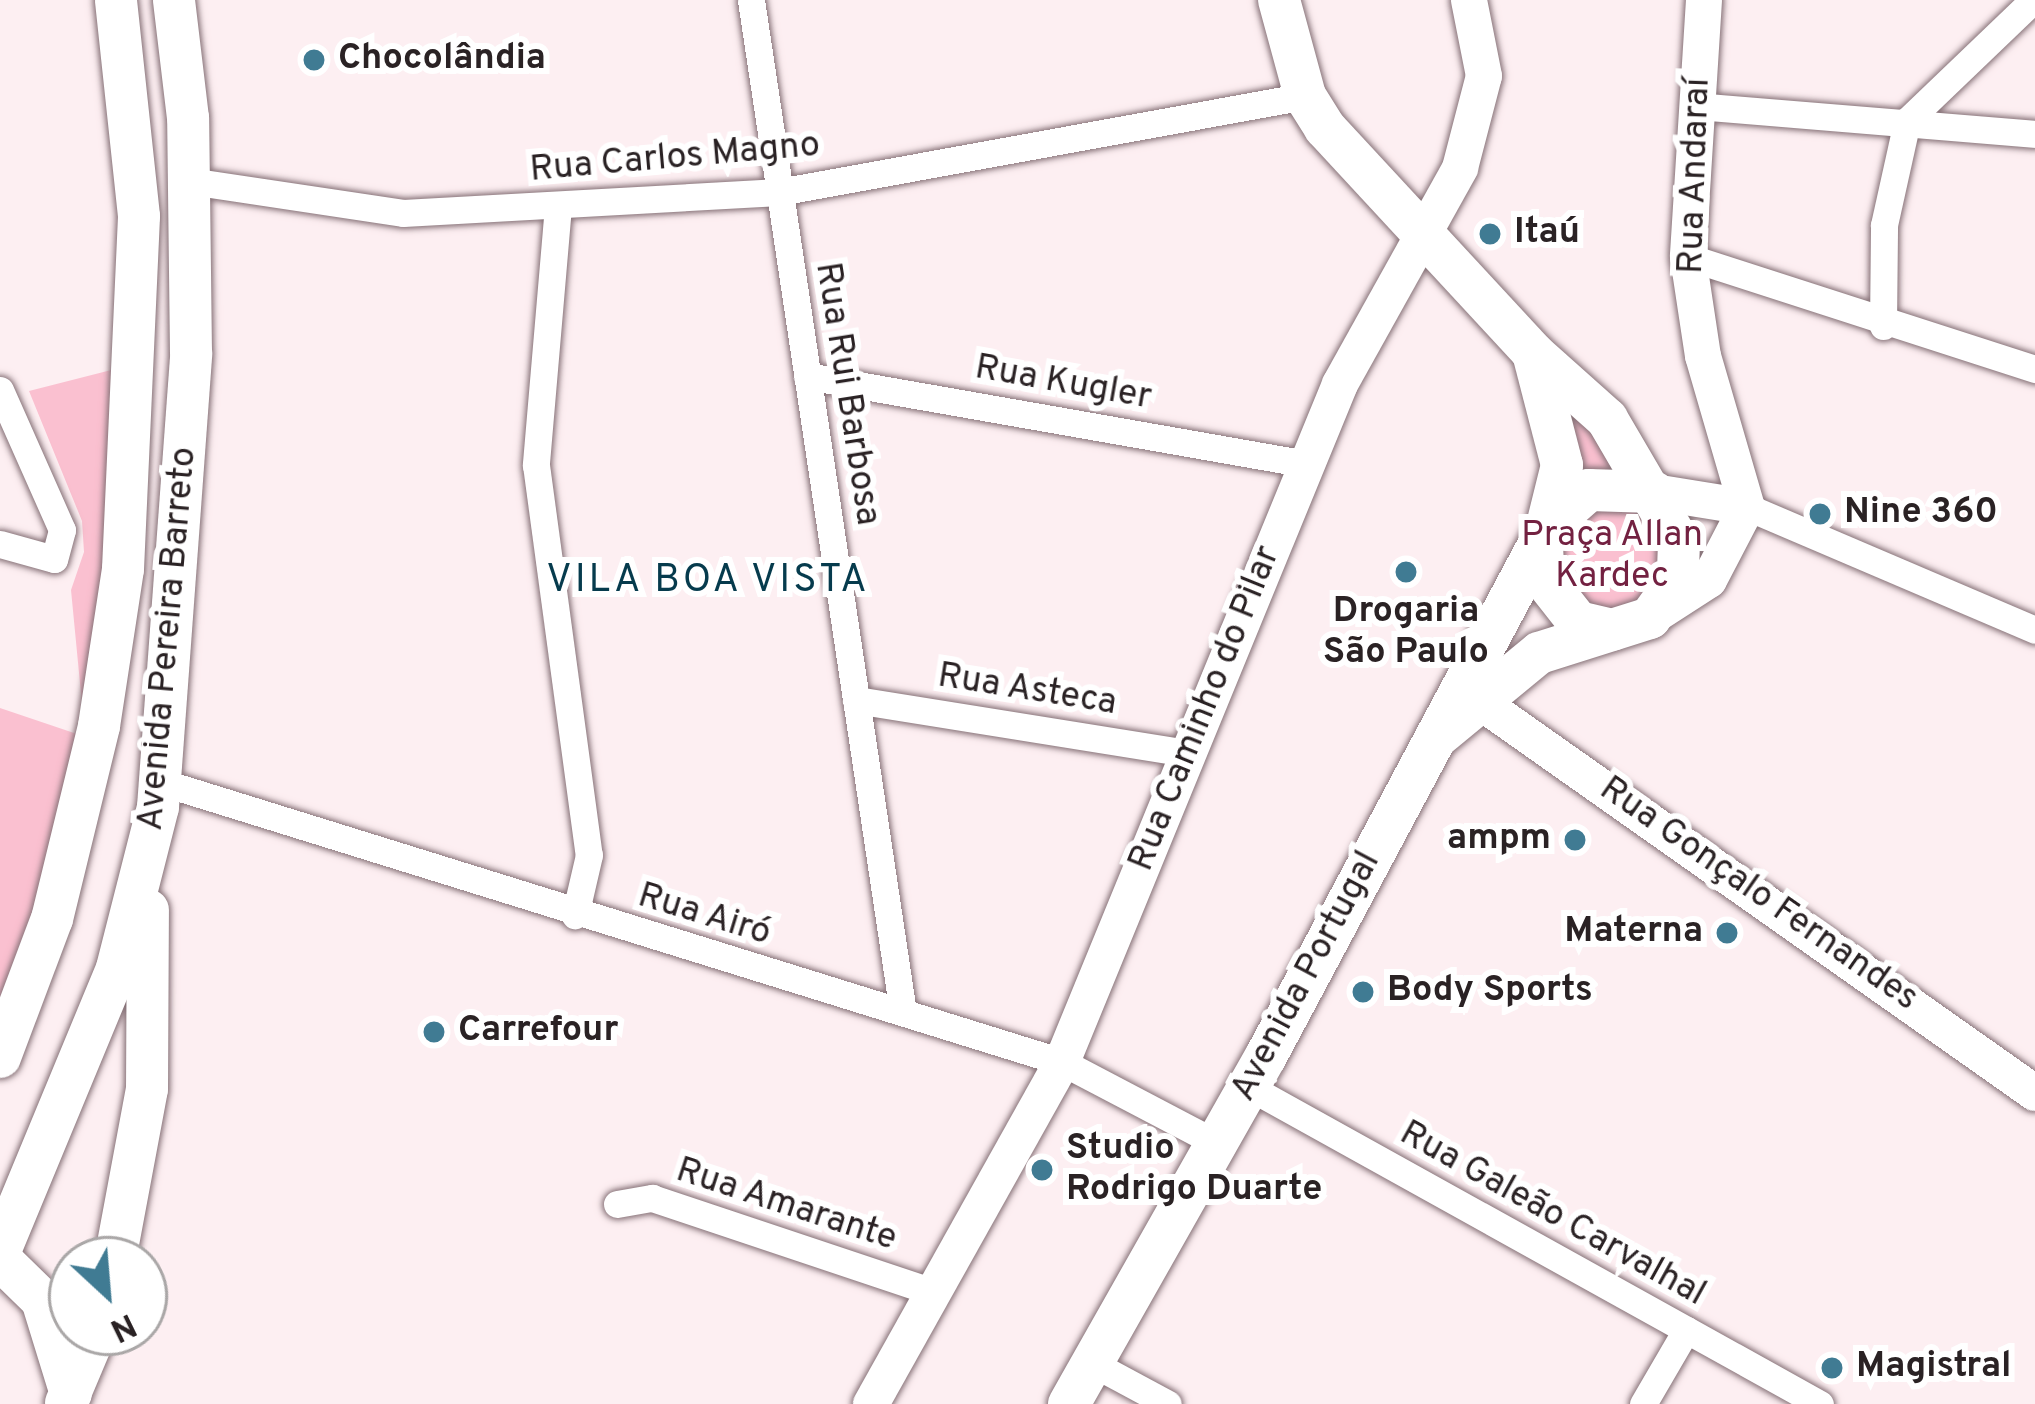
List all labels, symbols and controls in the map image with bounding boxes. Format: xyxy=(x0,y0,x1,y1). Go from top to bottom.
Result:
place label: Chocolândia xyxy=(338,38,546,82)
marker: Chocolândia xyxy=(301,47,327,73)
street label: Rua Andaraí xyxy=(1671,77,1721,275)
street label: Rua Carlos Magno xyxy=(528,125,822,193)
place label: Itaú xyxy=(1514,212,1580,256)
marker: Itaú xyxy=(1477,221,1503,247)
street label: Rua Rui Barbosa xyxy=(804,259,888,529)
street label: Rua Kugler xyxy=(971,347,1155,421)
street label: Avenida Pereira Barreto xyxy=(131,445,207,833)
place label: Nine 360 xyxy=(1844,492,1998,536)
marker: Nine 360 xyxy=(1807,501,1833,527)
park label: Praça Allan Kardec xyxy=(1520,514,1704,599)
street label: Rua Caminho do Pilar xyxy=(1121,540,1291,878)
district label: VILA BOA VISTA xyxy=(544,559,872,605)
marker: Drogaria São Paulo xyxy=(1393,559,1419,585)
place label: Drogaria São Paulo xyxy=(1323,590,1489,675)
street label: Rua Asteca xyxy=(934,655,1120,727)
street label: Rua Gonçalo Fernandes xyxy=(1590,769,1926,1021)
place label: ampm xyxy=(1447,818,1551,862)
marker: ampm xyxy=(1562,827,1588,853)
street label: Avenida Portugal xyxy=(1223,845,1391,1109)
street label: Rua Airó xyxy=(632,875,776,957)
place label: Materna xyxy=(1564,911,1703,955)
marker: Materna xyxy=(1714,920,1740,946)
place label: Body Sports xyxy=(1387,970,1593,1014)
marker: Body Sports xyxy=(1350,979,1376,1005)
place label: Carrefour xyxy=(458,1010,618,1054)
marker: Carrefour xyxy=(421,1019,447,1045)
street label: Rua Galeão Carvalhal xyxy=(1392,1113,1712,1317)
place label: Studio Rodrigo Duarte xyxy=(1066,1127,1322,1212)
street label: Rua Amarante xyxy=(670,1150,902,1262)
marker: Studio Rodrigo Duarte xyxy=(1029,1157,1055,1183)
north arrow xyxy=(48,1236,168,1356)
text: N xyxy=(103,1302,142,1350)
place label: Magistral xyxy=(1856,1346,2011,1390)
marker: Magistral xyxy=(1819,1355,1845,1381)

